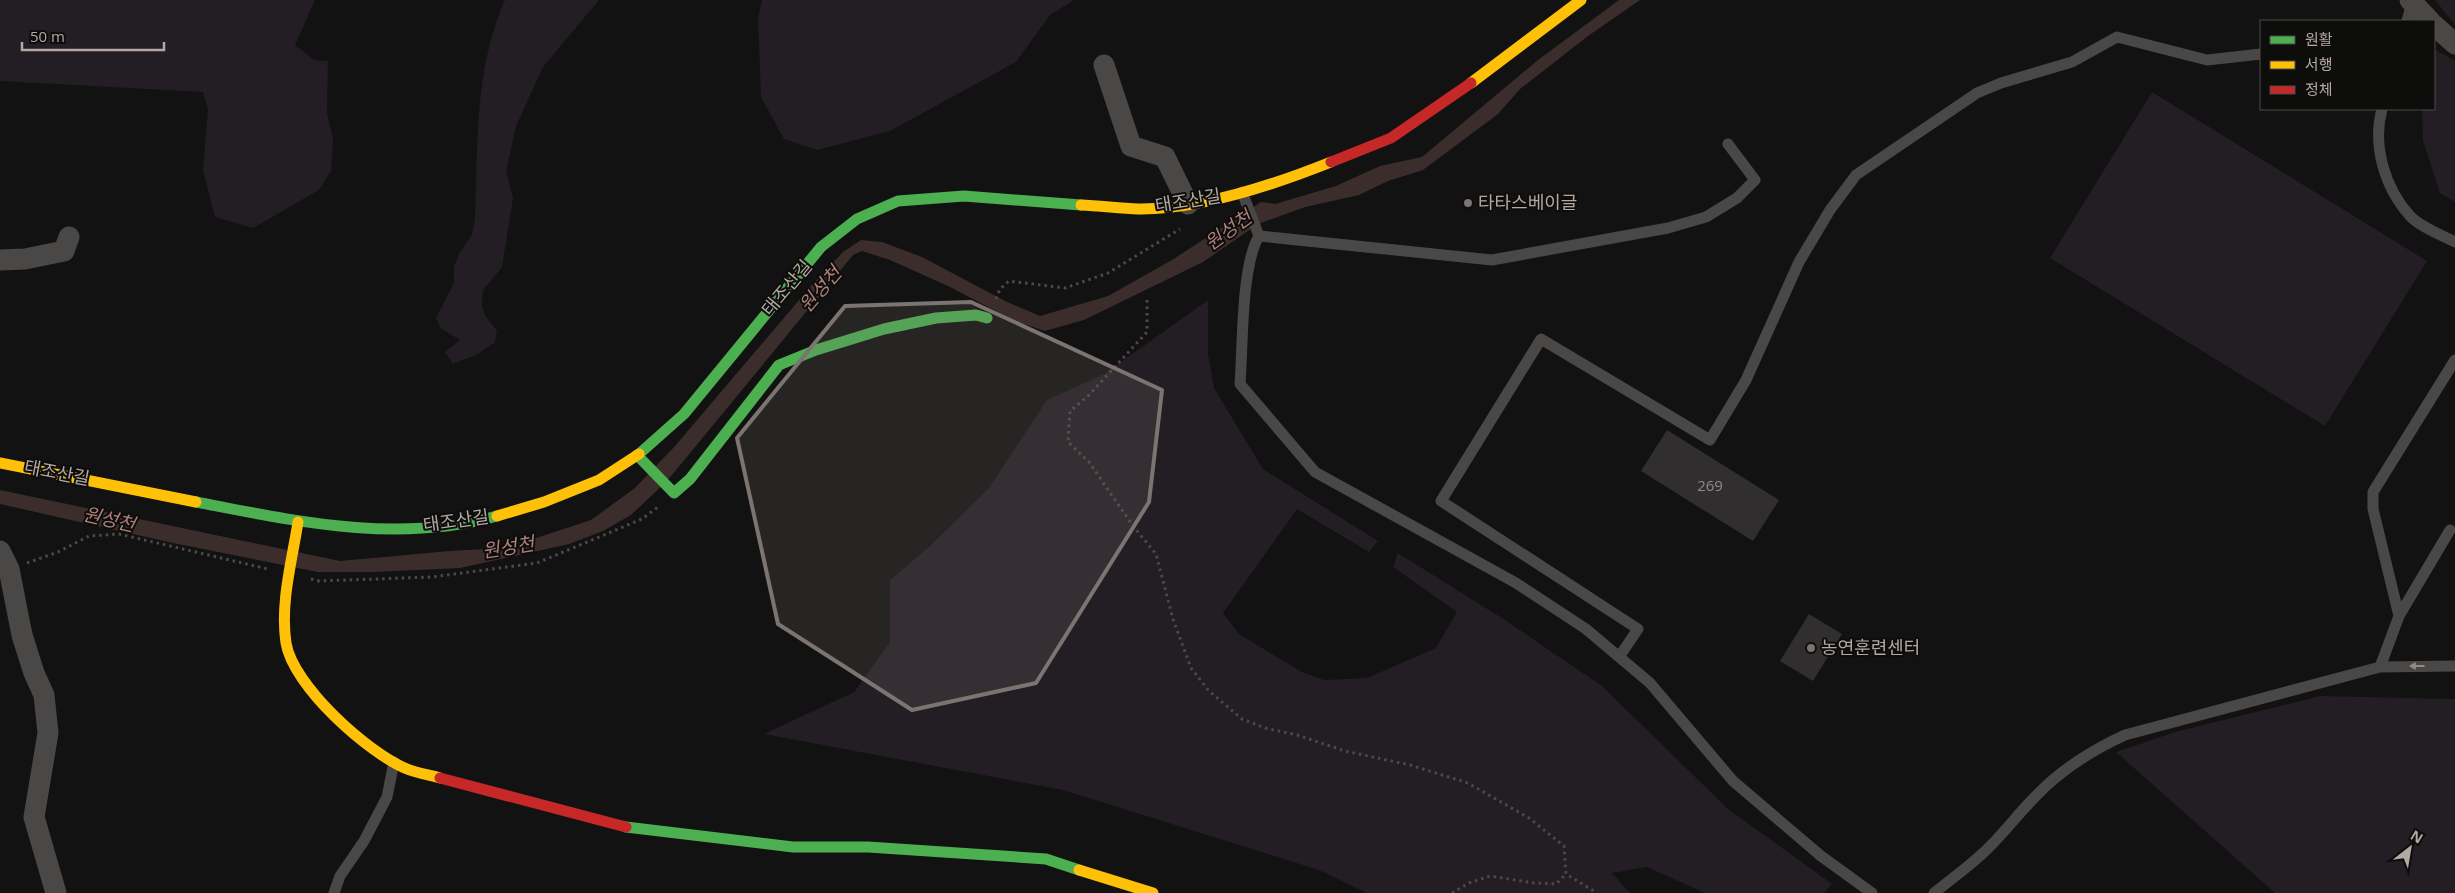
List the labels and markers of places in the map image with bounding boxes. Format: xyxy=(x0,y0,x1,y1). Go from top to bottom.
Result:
place label: 타타스베이글 xyxy=(1478,190,1577,214)
marker: 타타스베이글 xyxy=(1462,197,1474,209)
place label: 농연훈련센터 xyxy=(1821,635,1920,659)
marker: 농연훈련센터 xyxy=(1805,642,1817,654)

